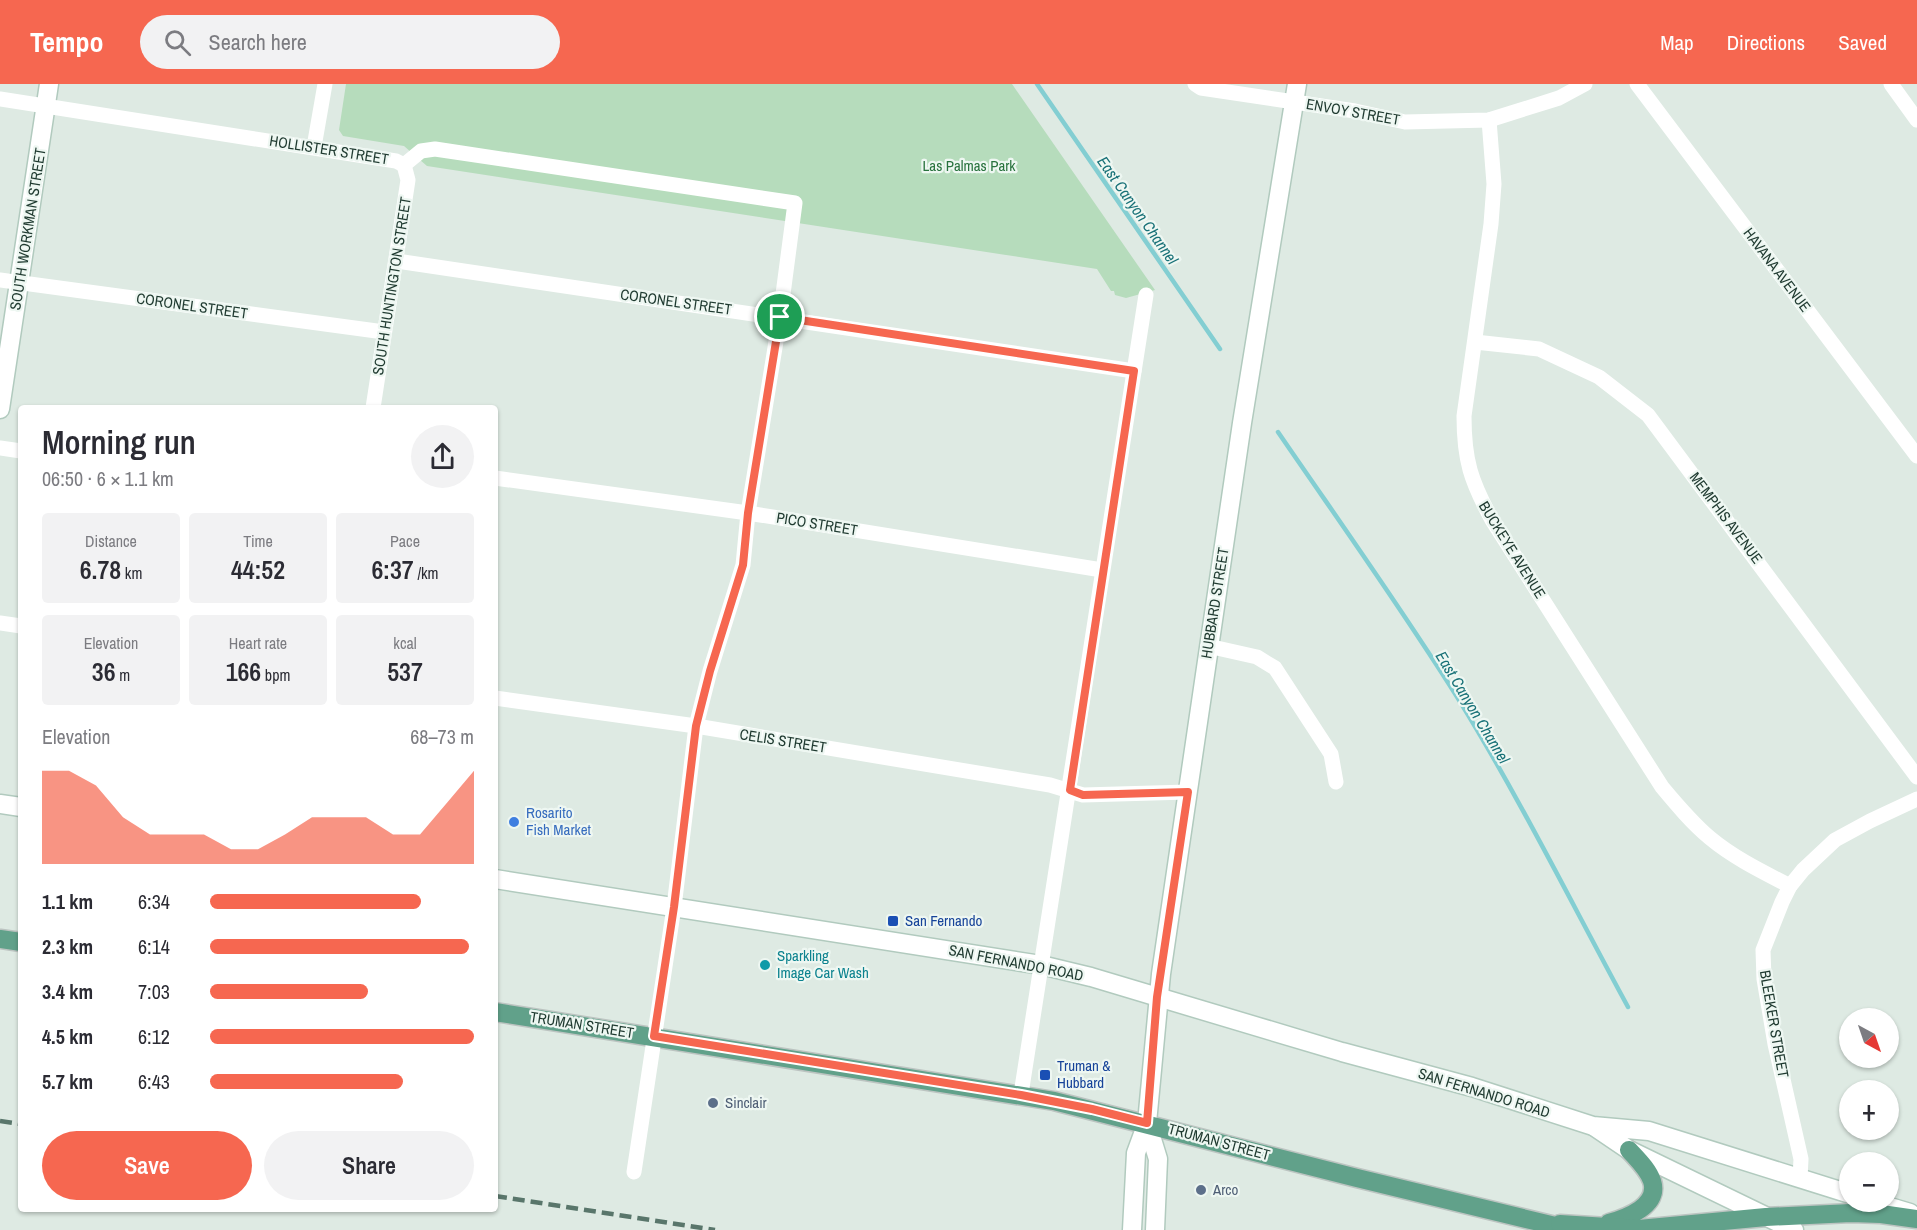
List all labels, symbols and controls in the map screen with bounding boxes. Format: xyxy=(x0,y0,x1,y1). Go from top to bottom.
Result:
search box xyxy=(140,15,560,69)
text: Tempo xyxy=(30,23,104,61)
icon: search xyxy=(161,26,194,59)
text: Search here xyxy=(209,27,307,57)
text: Map xyxy=(1660,28,1694,57)
text: Directions xyxy=(1727,28,1805,57)
text: Saved xyxy=(1838,28,1887,57)
street label: ENVOY STREET xyxy=(1305,93,1402,130)
street label: HOLLISTER STREET xyxy=(268,130,391,169)
street label: SOUTH WORKMAN STREET xyxy=(4,146,51,312)
water label: East Canyon Channel xyxy=(1092,151,1184,269)
park label: Las Palmas Park xyxy=(923,155,1016,176)
street label: SOUTH HUNTINGTON STREET xyxy=(367,195,416,377)
street label: HAVANA AVENUE xyxy=(1739,223,1816,316)
street label: CORONEL STREET xyxy=(619,283,734,320)
street label: CORONEL STREET xyxy=(135,287,250,324)
pin xyxy=(754,291,805,342)
icon: arrive xyxy=(763,300,796,333)
text: Morning run xyxy=(42,420,196,464)
button: share xyxy=(411,425,474,488)
text: 06:50 · 6 × 1.1 km xyxy=(42,465,174,492)
street label: MEMPHIS AVENUE xyxy=(1685,468,1768,568)
street label: BUCKEYE AVENUE xyxy=(1474,497,1551,602)
street label: PICO STREET xyxy=(775,507,860,540)
text: Distance xyxy=(85,530,137,552)
text: Time xyxy=(243,530,273,552)
text: Pace xyxy=(390,530,420,552)
street label: HUBBARD STREET xyxy=(1195,545,1234,660)
text: 6.78 xyxy=(80,552,121,587)
text: 44:52 xyxy=(231,552,285,587)
text: 6:37 xyxy=(371,552,414,587)
text: km xyxy=(121,562,142,584)
text: /km xyxy=(414,562,439,584)
text: Elevation xyxy=(84,632,138,654)
text: Heart rate xyxy=(229,632,287,654)
text: kcal xyxy=(393,632,417,654)
water label: East Canyon Channel xyxy=(1431,647,1516,768)
text: 36 xyxy=(92,654,116,689)
text: 166 xyxy=(226,654,261,689)
text: 537 xyxy=(387,654,423,689)
text: m xyxy=(116,664,130,686)
text: bpm xyxy=(261,664,290,686)
text: Elevation xyxy=(42,723,110,750)
text: 68–73 m xyxy=(410,723,474,750)
street label: CELIS STREET xyxy=(738,723,828,758)
place label: Rosarito Fish Market xyxy=(526,802,592,840)
marker: Rosarito Fish Market xyxy=(507,815,521,829)
text: 1.1 km xyxy=(42,888,93,915)
text: 6:34 xyxy=(138,888,170,915)
place label: San Fernando xyxy=(905,910,983,931)
marker: San Fernando xyxy=(886,914,900,928)
text: 2.3 km xyxy=(42,933,93,960)
text: 6:14 xyxy=(138,933,170,960)
street label: SAN FERNANDO ROAD xyxy=(947,939,1085,986)
place label: Sparkling Image Car Wash xyxy=(777,945,869,983)
marker: Sparkling Image Car Wash xyxy=(758,958,772,972)
street label: BLEEKER STREET xyxy=(1755,969,1794,1080)
text: 3.4 km xyxy=(42,978,93,1005)
text: 7:03 xyxy=(138,978,170,1005)
street label: TRUMAN STREET xyxy=(529,1006,636,1043)
north arrow xyxy=(1839,1008,1899,1068)
map controls xyxy=(1839,1008,1899,1212)
text: 4.5 km xyxy=(42,1023,93,1050)
text: 6:12 xyxy=(138,1023,170,1050)
place label: Truman & Hubbard xyxy=(1057,1055,1111,1093)
street label: SAN FERNANDO ROAD xyxy=(1416,1062,1553,1123)
text: 5.7 km xyxy=(42,1068,93,1095)
text: 6:43 xyxy=(138,1068,170,1095)
marker: Truman & Hubbard xyxy=(1038,1068,1052,1082)
button: + xyxy=(1839,1080,1899,1140)
place label: Sinclair xyxy=(725,1092,767,1113)
marker: Sinclair xyxy=(706,1096,720,1110)
street label: TRUMAN STREET xyxy=(1166,1118,1273,1165)
button: Save xyxy=(42,1131,252,1200)
button: Share xyxy=(264,1131,474,1200)
button: − xyxy=(1839,1152,1899,1212)
place label: Arco xyxy=(1212,1179,1238,1200)
marker: Arco xyxy=(1194,1183,1208,1197)

